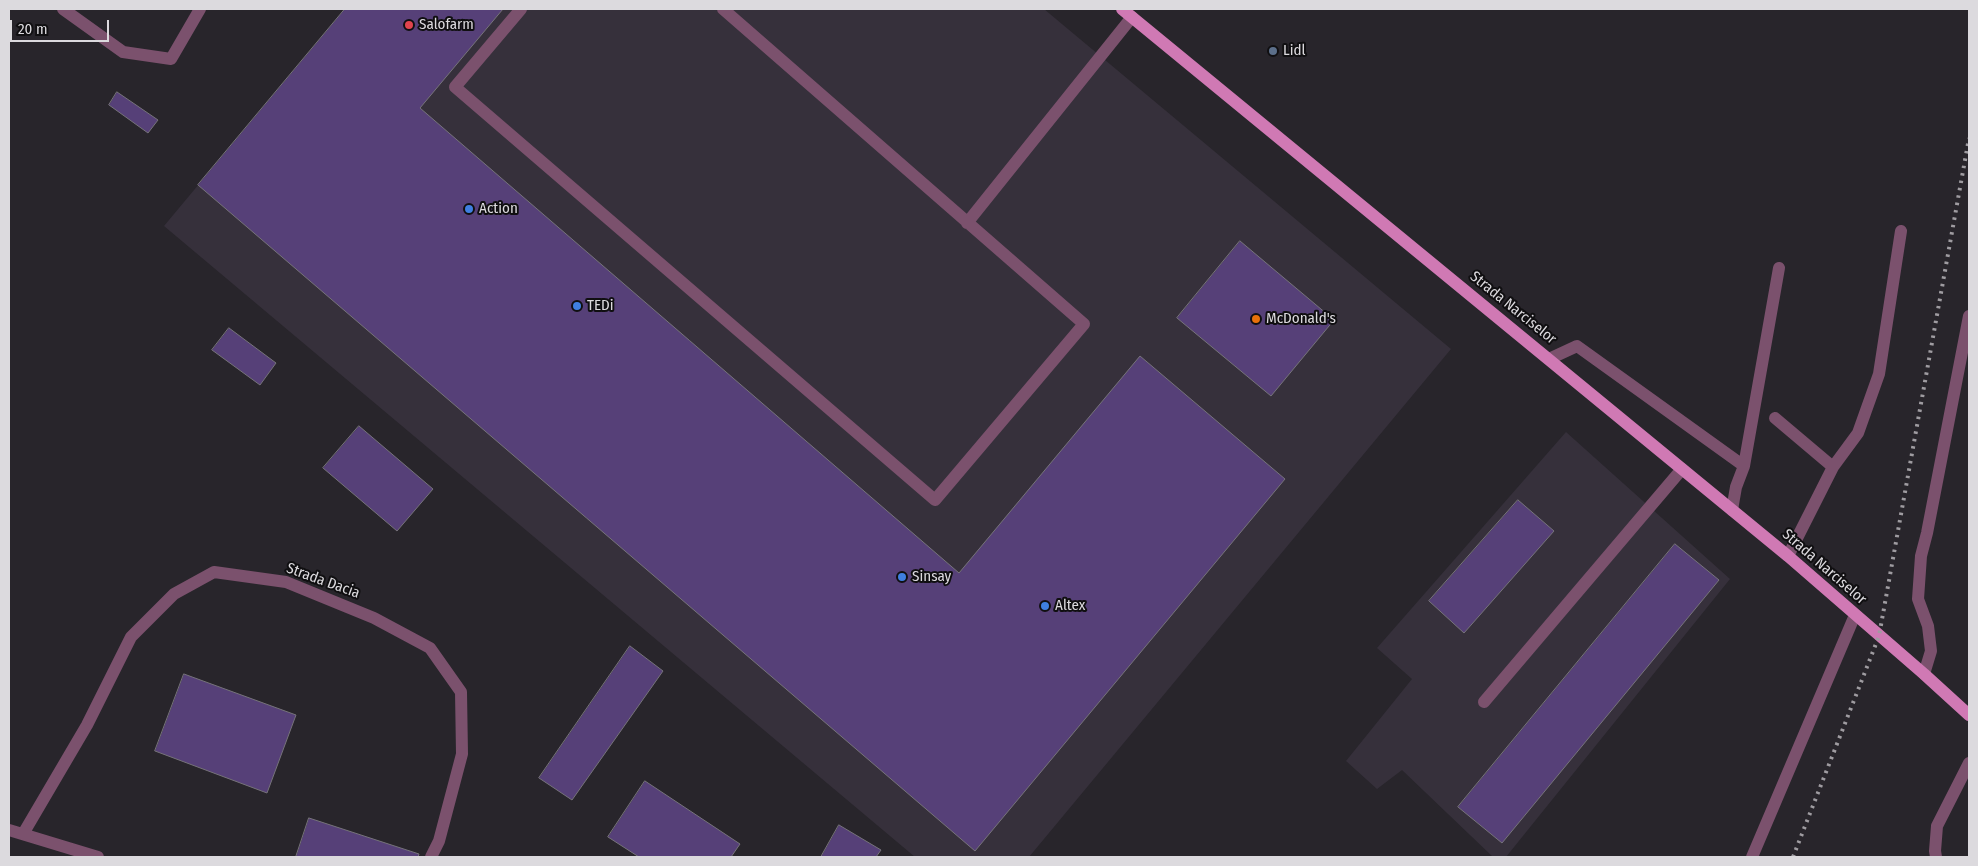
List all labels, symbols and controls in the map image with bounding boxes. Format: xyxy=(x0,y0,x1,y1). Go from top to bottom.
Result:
scale bar xyxy=(12,10,111,42)
place label: Salofarm xyxy=(419,16,474,34)
marker: Salofarm xyxy=(403,19,415,31)
text: 20 m xyxy=(18,20,48,38)
place label: Lidl xyxy=(1283,42,1305,60)
marker: Lidl xyxy=(1267,45,1279,57)
place label: Action xyxy=(479,200,518,218)
marker: Action xyxy=(463,203,475,215)
street label: Strada Narciselor xyxy=(1466,268,1560,348)
place label: TEDi xyxy=(587,297,613,315)
marker: TEDi xyxy=(571,300,583,312)
place label: McDonald's xyxy=(1266,310,1336,328)
marker: McDonald's xyxy=(1250,313,1262,325)
street label: Strada Narciselor xyxy=(1778,526,1870,608)
street label: Strada Dacia xyxy=(284,559,362,603)
place label: Sinsay xyxy=(912,568,951,586)
marker: Sinsay xyxy=(896,571,908,583)
place label: Altex xyxy=(1055,597,1085,615)
marker: Altex xyxy=(1039,600,1051,612)

